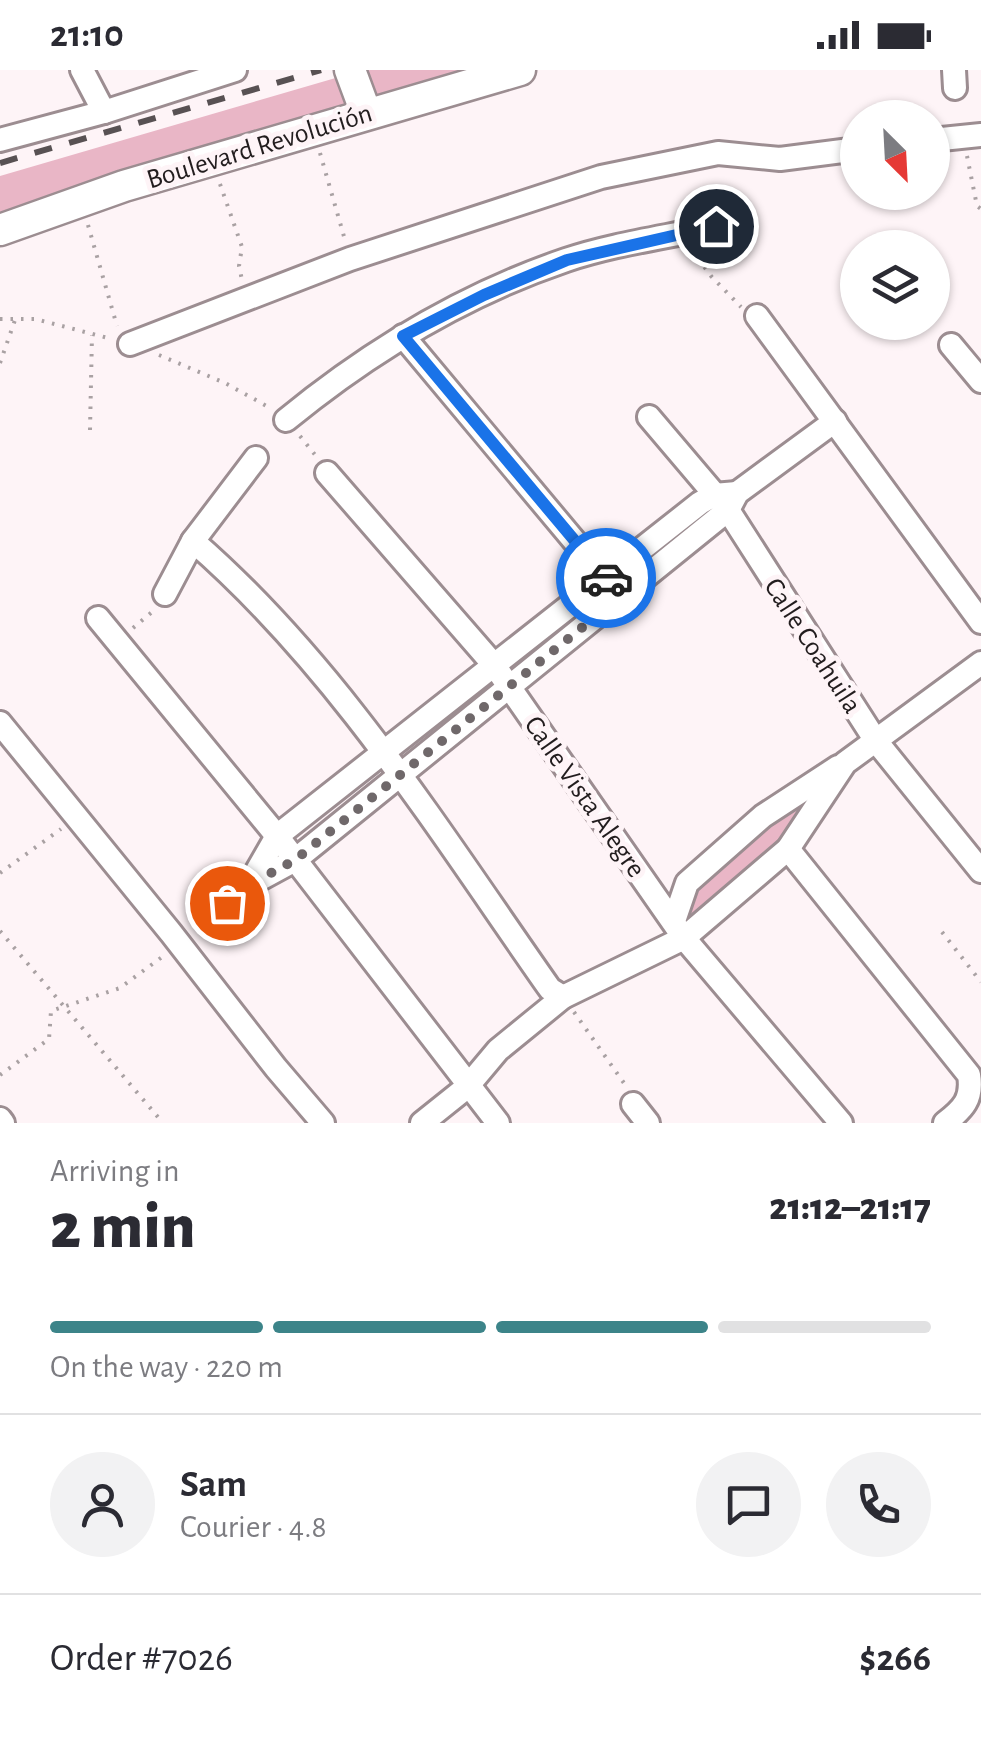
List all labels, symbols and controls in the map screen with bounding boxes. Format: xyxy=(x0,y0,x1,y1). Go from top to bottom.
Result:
text: 21:10 xyxy=(50,16,124,54)
street label: Boulevard Revolución xyxy=(144,99,376,195)
north arrow xyxy=(840,100,950,210)
map controls xyxy=(840,100,950,340)
pin xyxy=(674,184,759,269)
icon: home xyxy=(689,199,744,254)
button: layers xyxy=(840,230,950,340)
courier xyxy=(556,528,656,628)
icon: car xyxy=(579,551,634,606)
street label: Calle Coahuila xyxy=(758,573,866,719)
street label: Calle Vista Alegre xyxy=(519,711,650,883)
pin xyxy=(185,861,270,946)
icon: bag xyxy=(200,876,255,931)
text: Arriving in xyxy=(50,1155,179,1187)
text: 21:12–21:17 xyxy=(769,1189,931,1227)
text: 2 min xyxy=(50,1195,196,1260)
text: On the way · 220 m xyxy=(50,1351,283,1383)
button: person xyxy=(50,1452,155,1557)
button: chat xyxy=(696,1452,801,1557)
button: phone xyxy=(826,1452,931,1557)
text: Sam xyxy=(180,1466,247,1504)
text: Courier · 4.8 xyxy=(180,1511,327,1543)
text: Order #7026 xyxy=(50,1640,233,1678)
text: $266 xyxy=(859,1640,931,1678)

